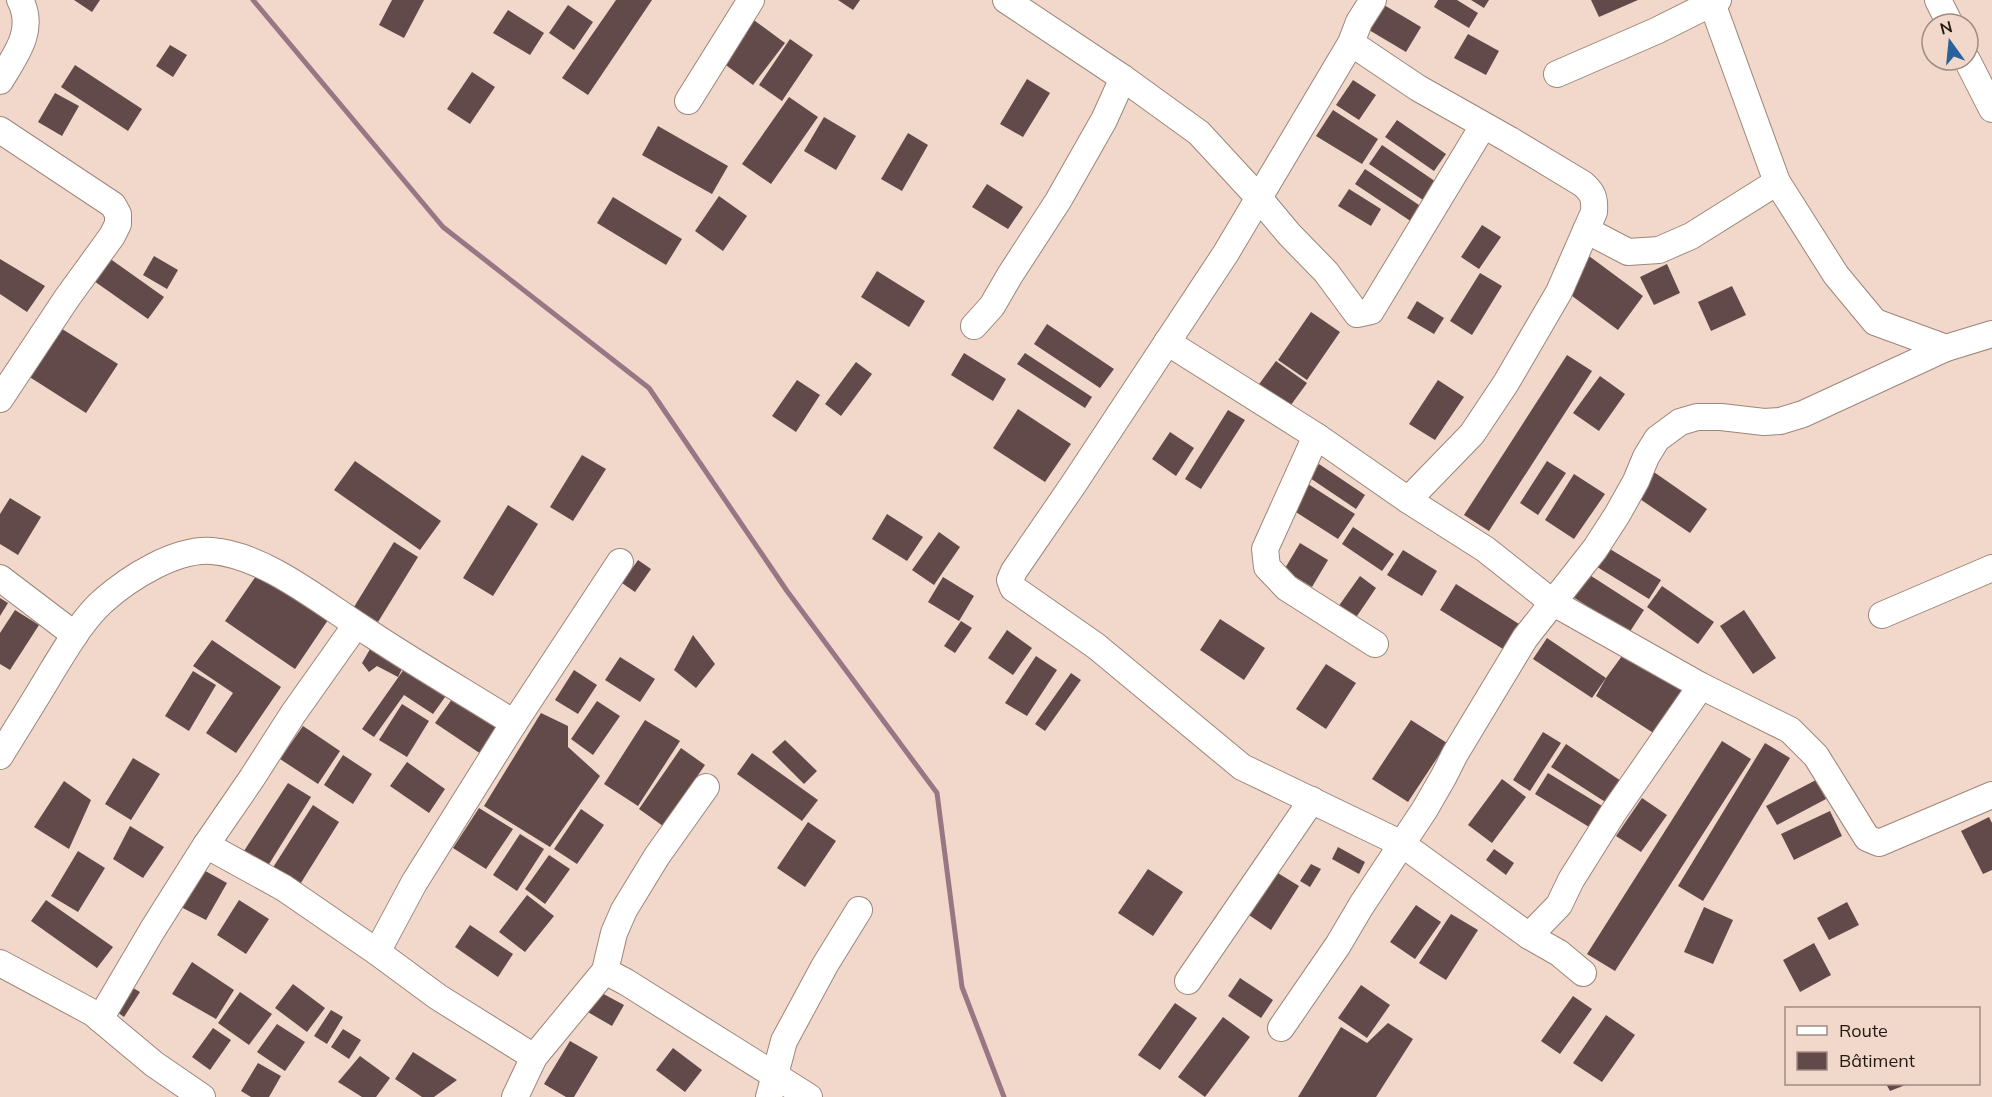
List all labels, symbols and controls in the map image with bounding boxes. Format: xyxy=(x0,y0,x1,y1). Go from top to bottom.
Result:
north arrow xyxy=(1920,12,1980,72)
text: N xyxy=(1938,16,1955,39)
legend xyxy=(1785,1007,1980,1085)
text: Route xyxy=(1839,1019,1888,1042)
text: Bâtiment xyxy=(1839,1049,1915,1072)

